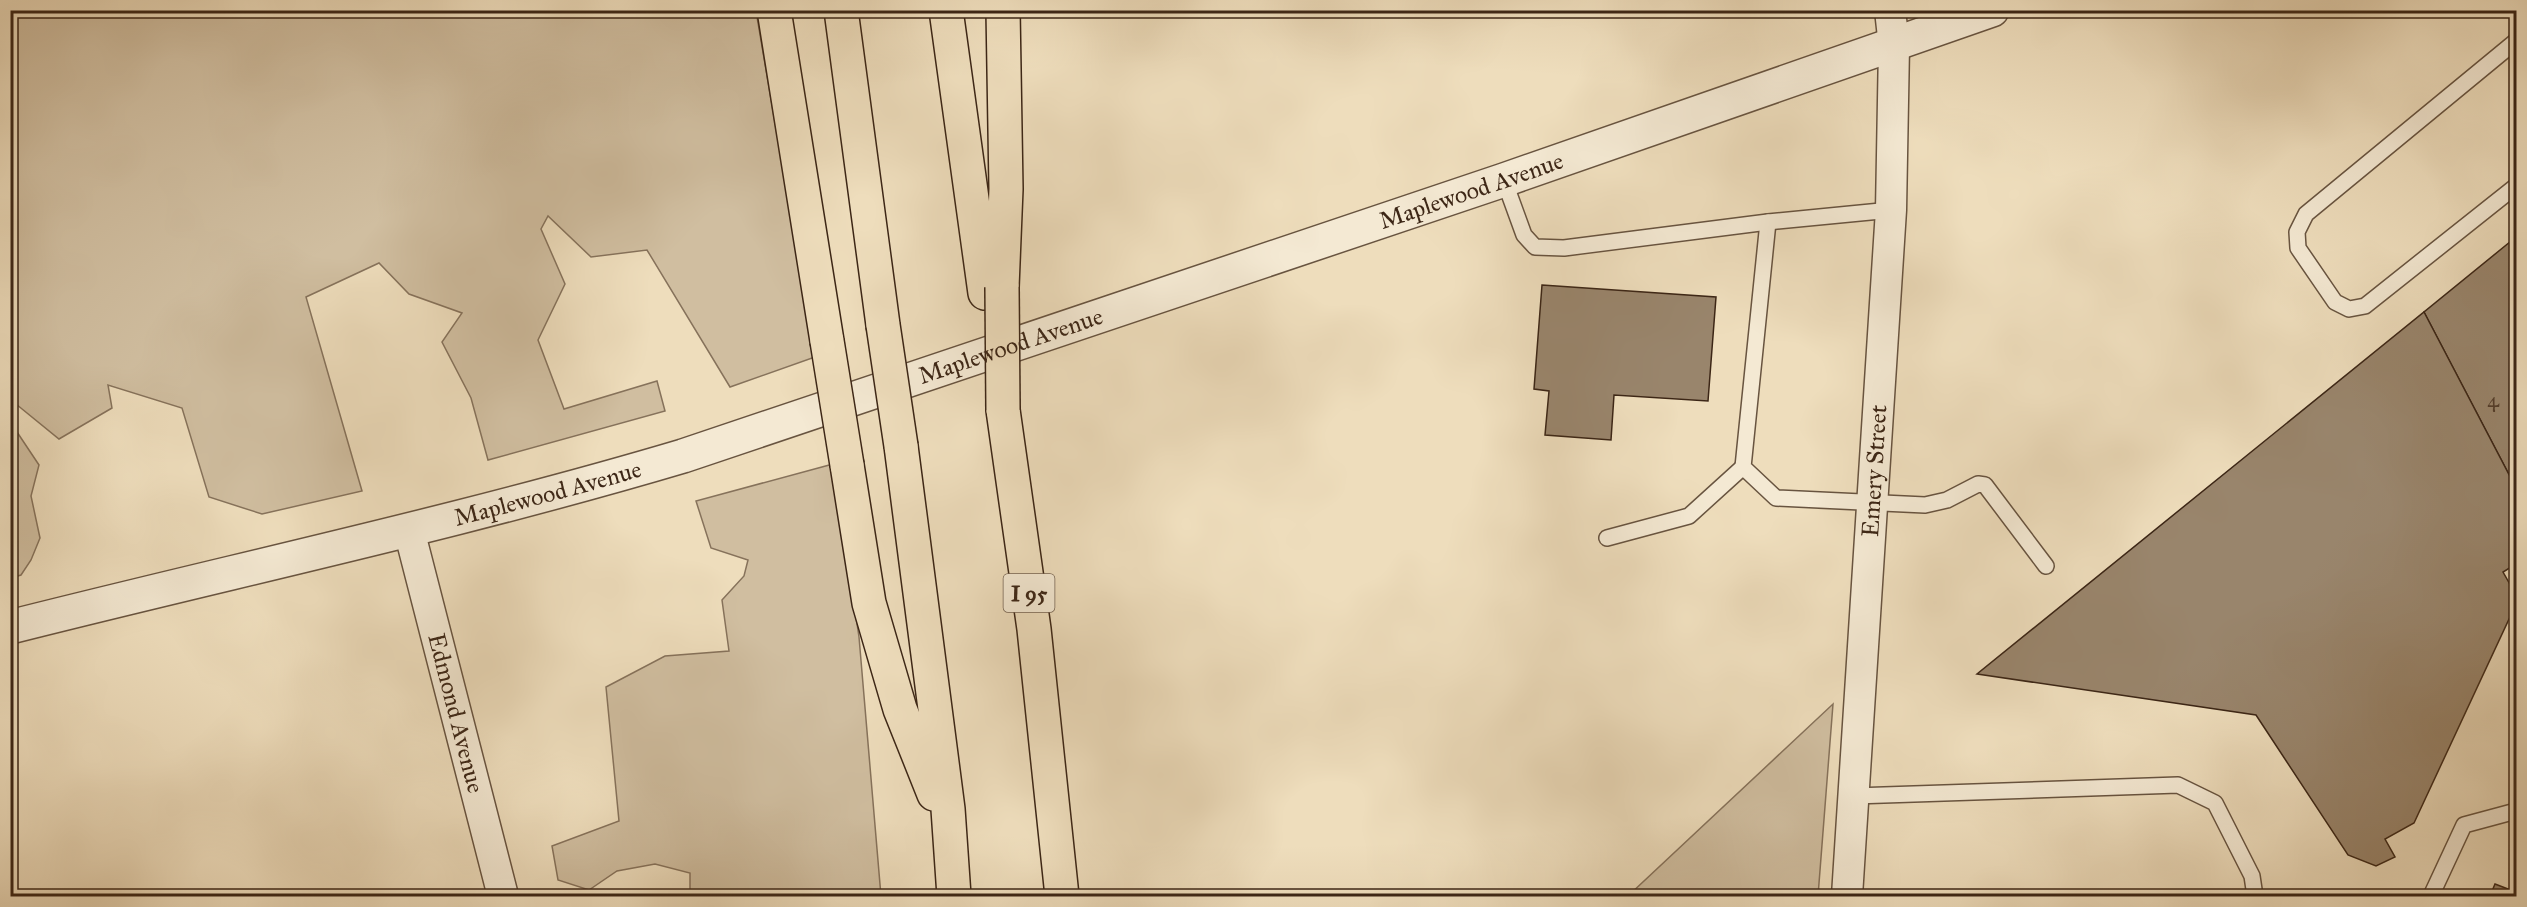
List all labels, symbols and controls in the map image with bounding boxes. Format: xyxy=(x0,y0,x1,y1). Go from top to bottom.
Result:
street label: Maplewood Avenue xyxy=(1375,146,1567,236)
street label: Maplewood Avenue xyxy=(914,301,1107,391)
house number: 4 xyxy=(2487,387,2500,413)
street label: Emery Street xyxy=(1855,403,1894,538)
street label: Maplewood Avenue xyxy=(451,454,645,533)
road number: I 95 xyxy=(1004,574,1054,612)
street label: Edmond Avenue xyxy=(421,630,491,796)

